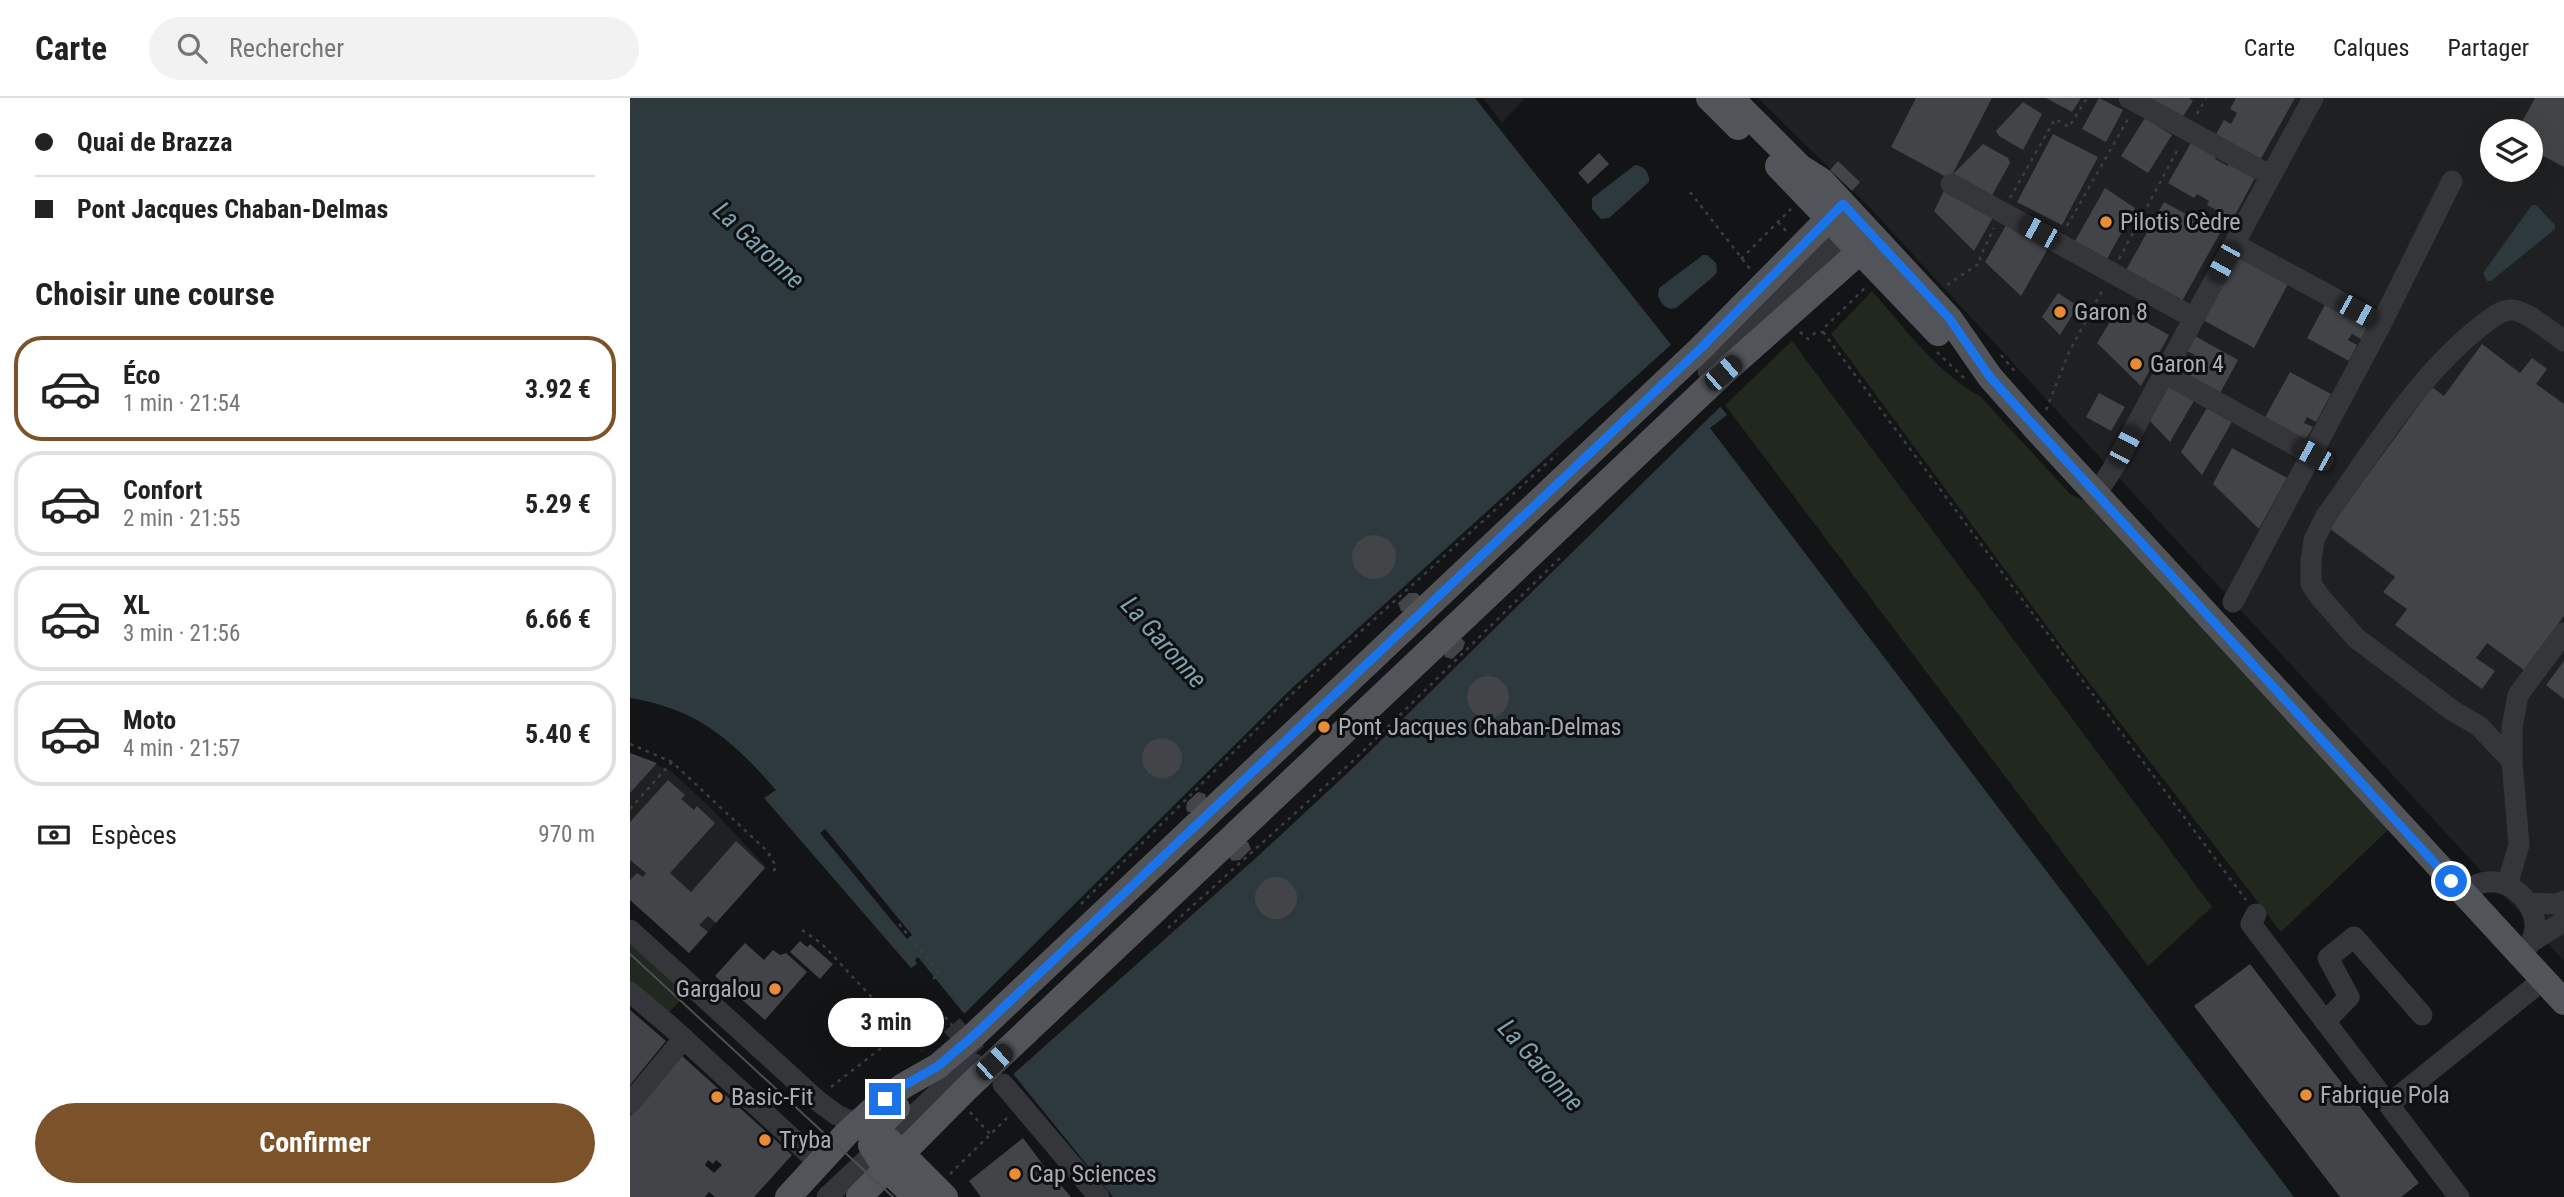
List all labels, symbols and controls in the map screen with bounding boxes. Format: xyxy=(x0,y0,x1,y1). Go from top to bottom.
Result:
search box xyxy=(149,17,639,80)
text: Carte xyxy=(35,29,107,68)
icon: search xyxy=(173,29,211,67)
text: Rechercher xyxy=(229,33,344,63)
text: Carte xyxy=(2244,34,2295,62)
text: Calques xyxy=(2333,34,2409,62)
text: Partager xyxy=(2447,34,2529,62)
map controls xyxy=(2480,119,2543,182)
button: layers xyxy=(2480,119,2543,182)
text: Quai de Brazza xyxy=(77,127,232,157)
text: Pont Jacques Chaban-Delmas xyxy=(77,194,388,224)
water label: La Garonne xyxy=(707,195,811,295)
place label: Pilotis Cèdre xyxy=(2120,208,2241,236)
car xyxy=(2016,213,2063,251)
marker: Pilotis Cèdre xyxy=(2098,214,2114,230)
car xyxy=(2205,239,2244,285)
text: Choisir une course xyxy=(35,275,275,313)
car xyxy=(2334,292,2381,330)
place label: Garon 8 xyxy=(2074,298,2148,326)
marker: Garon 8 xyxy=(2052,304,2068,320)
place label: Garon 4 xyxy=(2150,350,2224,378)
car xyxy=(1701,351,1746,395)
marker: Garon 4 xyxy=(2128,356,2144,372)
icon: car xyxy=(39,357,102,420)
text: Éco xyxy=(123,360,160,390)
text: 3.92 € xyxy=(525,374,591,404)
text: 1 min · 21:54 xyxy=(123,390,240,417)
car xyxy=(2106,423,2145,469)
car xyxy=(2290,436,2337,474)
icon: car xyxy=(39,472,102,535)
text: Confort xyxy=(123,475,202,505)
text: 5.29 € xyxy=(525,489,591,519)
text: 2 min · 21:55 xyxy=(123,505,240,532)
icon: car xyxy=(39,587,102,650)
text: XL xyxy=(123,590,150,620)
water label: La Garonne xyxy=(1115,590,1213,694)
text: 6.66 € xyxy=(525,604,591,634)
text: 3 min · 21:56 xyxy=(123,620,240,647)
icon: car xyxy=(39,702,102,765)
text: Moto xyxy=(123,705,176,735)
place label: Pont Jacques Chaban-Delmas xyxy=(1338,713,1622,741)
text: 5.40 € xyxy=(525,719,591,749)
marker: Pont Jacques Chaban-Delmas xyxy=(1316,719,1332,735)
text: 4 min · 21:57 xyxy=(123,735,240,762)
icon: cash xyxy=(35,816,73,854)
text: Espèces xyxy=(91,820,177,850)
text: 970 m xyxy=(538,821,595,848)
route start xyxy=(2435,865,2467,897)
place label: Gargalou xyxy=(676,975,761,1003)
marker: Gargalou xyxy=(767,981,783,997)
callout: 3 min xyxy=(827,998,943,1046)
text: 3 min xyxy=(860,1009,912,1036)
water label: La Garonne xyxy=(1492,1013,1590,1117)
car xyxy=(972,1040,1017,1084)
place label: Fabrique Pola xyxy=(2320,1081,2450,1109)
place label: Basic-Fit xyxy=(731,1083,813,1111)
route end xyxy=(869,1083,901,1115)
marker: Fabrique Pola xyxy=(2298,1087,2314,1103)
marker: Basic-Fit xyxy=(709,1089,725,1105)
button: Confirmer xyxy=(35,1103,595,1183)
place label: Tryba xyxy=(779,1126,831,1154)
marker: Tryba xyxy=(757,1132,773,1148)
place label: Cap Sciences xyxy=(1029,1160,1157,1188)
marker: Cap Sciences xyxy=(1007,1166,1023,1182)

